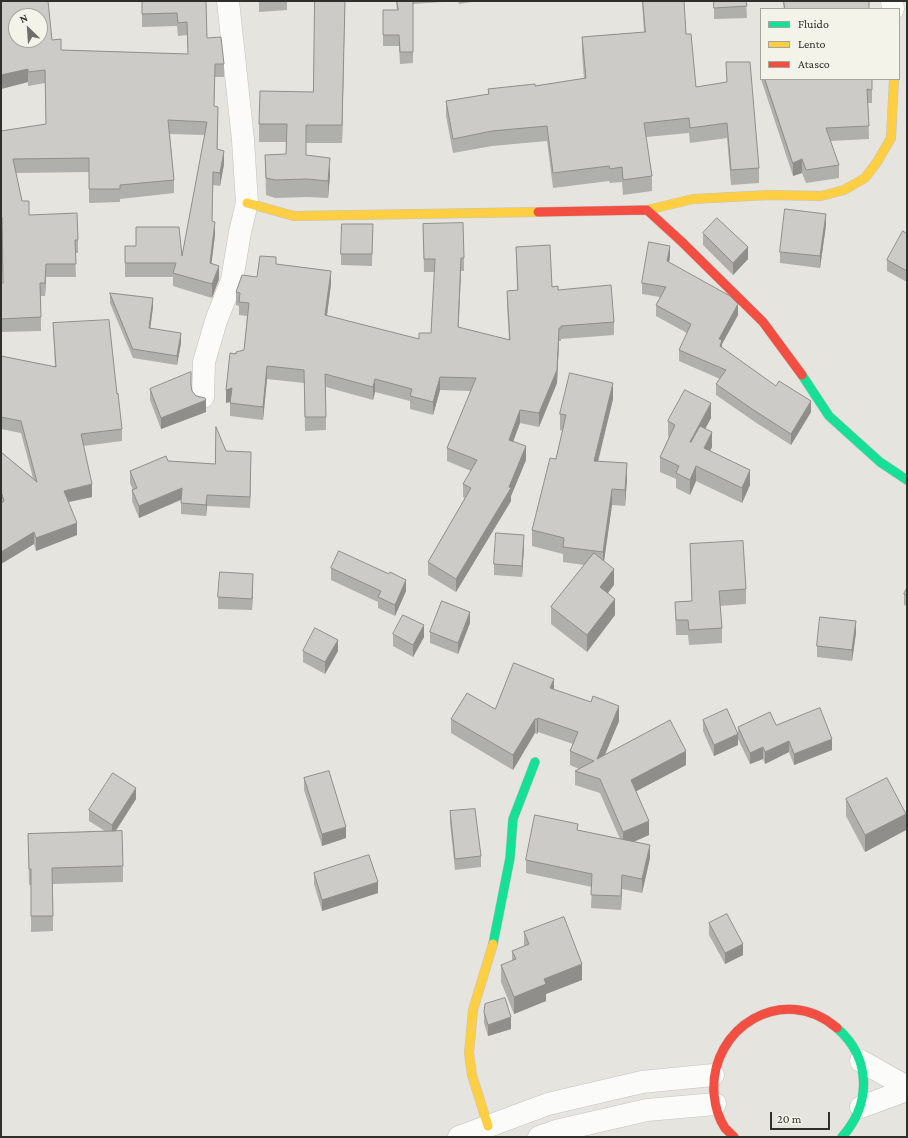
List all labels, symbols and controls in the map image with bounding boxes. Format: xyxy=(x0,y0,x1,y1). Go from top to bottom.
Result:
north arrow xyxy=(8,8,48,48)
legend xyxy=(760,8,900,80)
text: N xyxy=(17,11,29,25)
text: Fluido xyxy=(798,17,829,31)
text: Lento xyxy=(798,37,826,51)
text: Atasco xyxy=(798,57,830,71)
scale bar xyxy=(772,1104,832,1130)
text: 20 m xyxy=(777,1112,801,1126)

